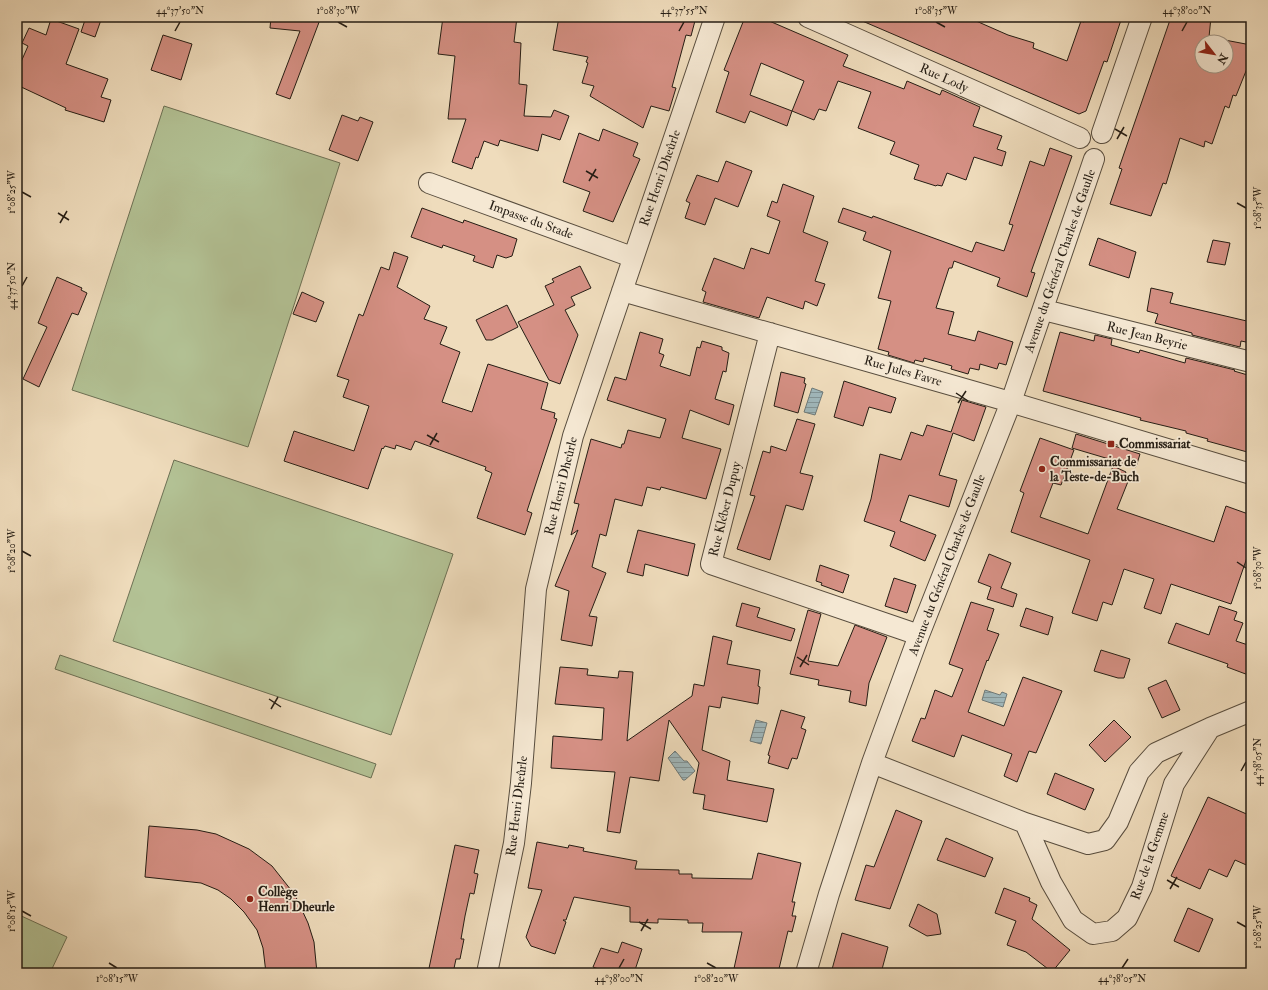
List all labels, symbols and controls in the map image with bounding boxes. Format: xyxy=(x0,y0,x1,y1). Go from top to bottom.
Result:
text: 44°37'50"N xyxy=(156,5,204,17)
text: 1°08'30"W xyxy=(317,5,360,17)
text: 44°37'55"N xyxy=(660,5,708,17)
text: 1°08'35"W xyxy=(915,5,958,17)
text: 44°38'00"N xyxy=(1163,5,1212,17)
north arrow xyxy=(1194,34,1234,74)
text: N xyxy=(1213,50,1231,67)
street label: Rue Lody xyxy=(917,60,971,97)
street label: Rue Henri Dheûrle xyxy=(636,127,684,228)
street label: Avenue du Général Charles de Gaulle xyxy=(1021,167,1099,356)
text: 1°08'25"W xyxy=(6,169,18,214)
text: 1°08'35"W xyxy=(1252,186,1264,229)
street label: Impasse du Stade xyxy=(486,197,576,244)
text: 44°37'50"N xyxy=(6,262,18,310)
street label: Rue Jean Beyrie xyxy=(1105,318,1190,355)
street label: Rue Jules Favre xyxy=(862,352,944,390)
street label: Rue Henri Dheûrle xyxy=(541,435,581,537)
place label: Commissariat xyxy=(1119,436,1191,452)
marker: Commissariat xyxy=(1106,439,1116,449)
place label: Commissariat de la Teste-de-Buch xyxy=(1049,454,1139,485)
street label: Rue Kléber Dupuy xyxy=(705,459,746,559)
marker: Commissariat de la Teste-de-Buch xyxy=(1037,464,1047,474)
street label: Avenue du Général Charles de Gaulle xyxy=(905,472,989,659)
text: 1°08'20"W xyxy=(6,528,18,573)
text: 1°08'30"W xyxy=(1252,546,1264,590)
text: 44°38'05"N xyxy=(1252,738,1264,786)
street label: Rue Henri Dheûrle xyxy=(503,754,531,857)
street label: Rue de la Gemme xyxy=(1127,809,1173,902)
place label: Collège Henri Dheurle xyxy=(258,884,335,915)
text: 1°08'15"W xyxy=(6,889,18,932)
marker: Collège Henri Dheurle xyxy=(245,894,255,904)
text: 1°08'25"W xyxy=(1252,904,1264,949)
text: 1°08'15"W xyxy=(96,973,139,985)
text: 44°38'00"N xyxy=(595,973,644,985)
text: 1°08'20"W xyxy=(694,973,739,985)
text: 44°38'05"N xyxy=(1098,973,1146,985)

